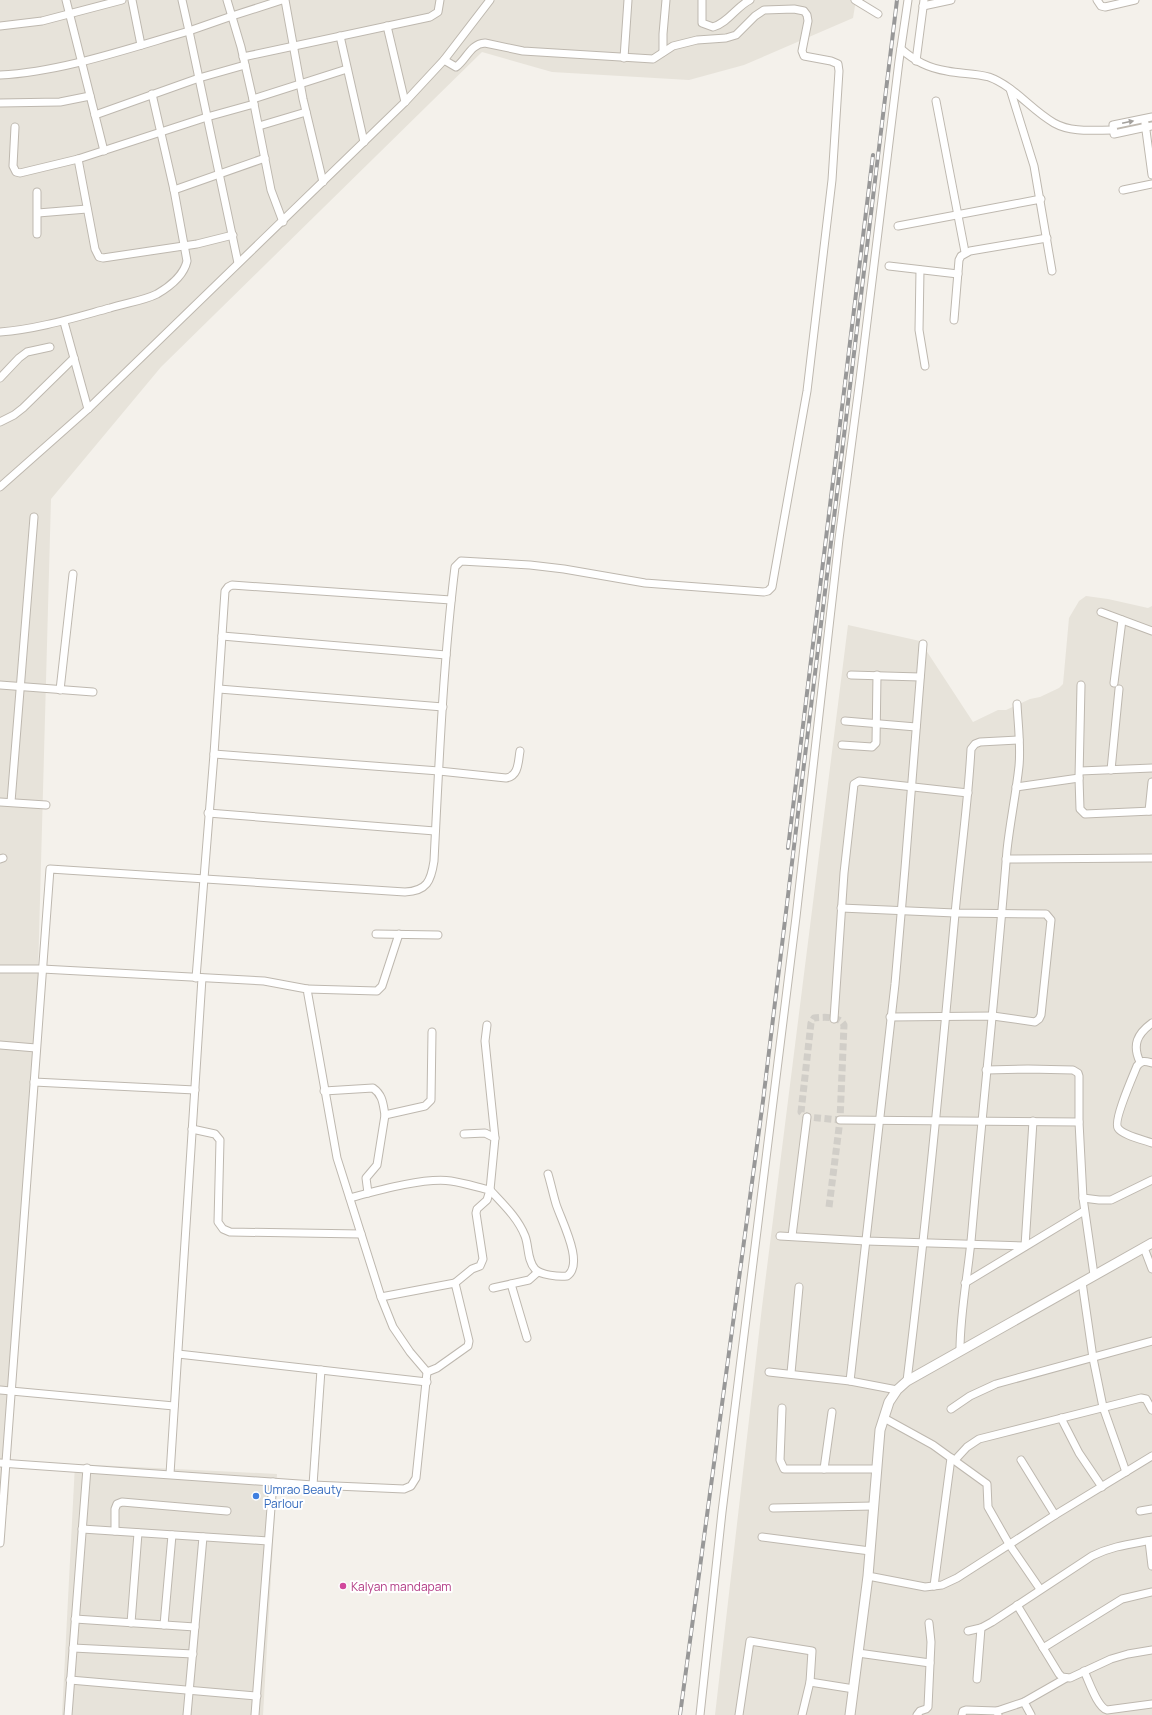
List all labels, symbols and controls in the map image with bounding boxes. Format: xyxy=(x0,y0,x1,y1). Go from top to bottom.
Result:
one-way arrow xyxy=(1122,118,1134,124)
place label: Umrao Beauty Parlour xyxy=(264,1481,343,1512)
marker: Umrao Beauty Parlour xyxy=(251,1491,261,1501)
place label: Kalyan mandapam xyxy=(351,1578,452,1595)
marker: Kalyan mandapam xyxy=(338,1581,348,1591)

